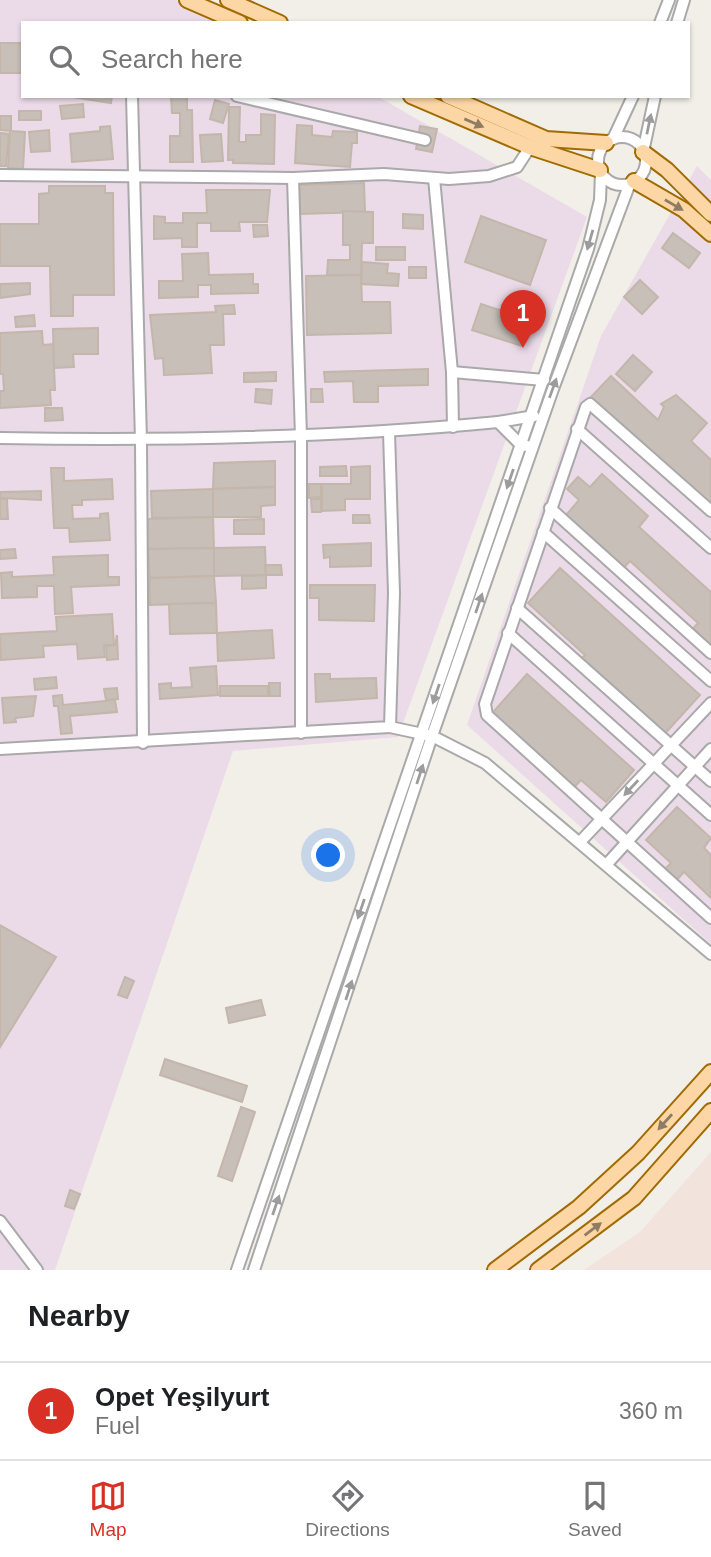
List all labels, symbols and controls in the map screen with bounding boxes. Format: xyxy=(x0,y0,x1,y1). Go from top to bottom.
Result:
search box xyxy=(21,21,690,98)
icon: search xyxy=(45,41,83,79)
text: Search here xyxy=(101,44,243,74)
one-way arrow xyxy=(644,113,655,135)
one-way arrow xyxy=(464,117,484,129)
one-way arrow xyxy=(665,199,684,211)
one-way arrow xyxy=(585,230,595,251)
pin: 1 xyxy=(500,290,546,348)
one-way arrow xyxy=(548,377,559,398)
one-way arrow xyxy=(504,468,515,489)
one-way arrow xyxy=(474,592,485,613)
one-way arrow xyxy=(430,684,441,705)
one-way arrow xyxy=(415,763,426,784)
one-way arrow xyxy=(623,779,639,796)
your location xyxy=(311,838,345,872)
one-way arrow xyxy=(355,899,366,920)
one-way arrow xyxy=(344,979,355,1000)
one-way arrow xyxy=(657,1113,673,1131)
one-way arrow xyxy=(271,1195,282,1216)
one-way arrow xyxy=(583,1222,602,1236)
text: Nearby xyxy=(28,1299,130,1332)
text: Opet Yeşilyurt xyxy=(95,1382,269,1412)
text: 1 xyxy=(45,1398,57,1424)
text: 360 m xyxy=(619,1398,683,1424)
text: Fuel xyxy=(95,1413,140,1439)
tab: Map xyxy=(89,1477,127,1541)
tab: Directions xyxy=(305,1477,390,1541)
tab: Saved xyxy=(568,1477,622,1541)

